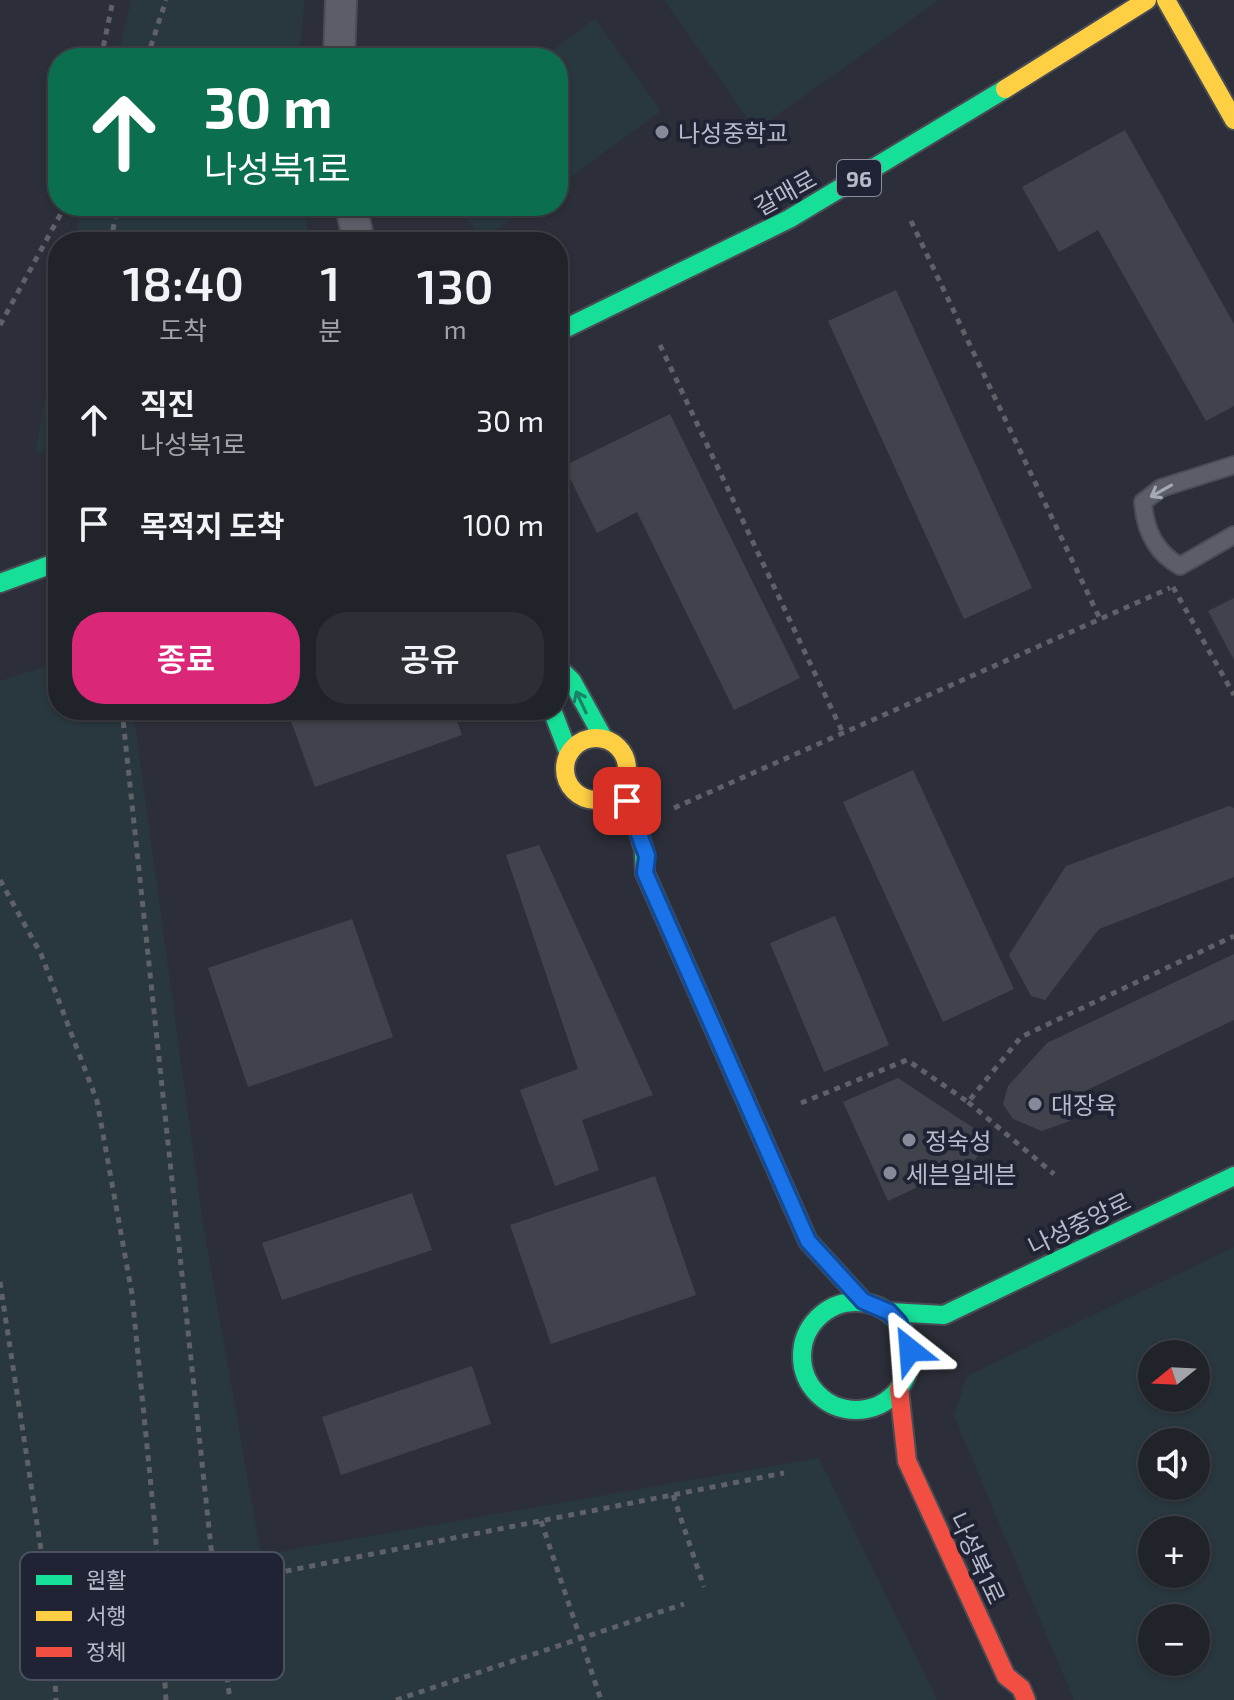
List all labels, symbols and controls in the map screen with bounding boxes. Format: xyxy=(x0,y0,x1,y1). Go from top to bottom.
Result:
text: 30 m xyxy=(204,72,333,139)
icon: ahead xyxy=(72,80,176,184)
place label: 나성중학교 xyxy=(678,118,788,147)
marker: 나성중학교 xyxy=(653,123,671,141)
text: 나성북1로 xyxy=(204,146,351,189)
road number: 96 xyxy=(837,160,881,196)
street label: 갈매로 xyxy=(749,163,821,221)
text: 18:40 xyxy=(122,253,244,311)
text: 1 xyxy=(320,253,340,311)
text: 130 xyxy=(417,256,494,314)
text: m xyxy=(444,313,467,344)
text: 도착 xyxy=(159,314,207,345)
text: 분 xyxy=(318,314,342,345)
text: 직진 xyxy=(140,385,195,421)
icon: ahead xyxy=(72,398,116,442)
text: 30 m xyxy=(476,402,544,438)
text: 나성북1로 xyxy=(140,428,246,459)
one-way arrow xyxy=(1150,483,1173,499)
icon: arrive xyxy=(72,502,116,546)
text: 100 m xyxy=(463,506,544,542)
text: 목적지 도착 xyxy=(140,507,284,543)
button: 종료 xyxy=(72,612,300,704)
button: 공유 xyxy=(316,612,544,704)
one-way arrow xyxy=(573,690,588,714)
pin xyxy=(593,767,661,835)
icon: arrive xyxy=(605,779,649,823)
place label: 대장육 xyxy=(1051,1090,1117,1119)
marker: 대장육 xyxy=(1026,1095,1044,1113)
place label: 정숙성 xyxy=(925,1126,991,1155)
marker: 정숙성 xyxy=(900,1131,918,1149)
place label: 세븐일레븐 xyxy=(906,1159,1016,1188)
marker: 세븐일레븐 xyxy=(881,1164,899,1182)
street label: 나성중앙로 xyxy=(1023,1186,1135,1260)
position arrow xyxy=(868,1308,952,1392)
north arrow xyxy=(1138,1340,1210,1412)
map controls xyxy=(1138,1340,1210,1676)
button: sound xyxy=(1138,1428,1210,1500)
street label: 나성북1로 xyxy=(944,1508,1012,1608)
button: + xyxy=(1138,1516,1210,1588)
legend xyxy=(20,1552,284,1680)
text: 원활 xyxy=(86,1566,126,1592)
text: 서행 xyxy=(86,1602,126,1628)
button: − xyxy=(1138,1604,1210,1676)
text: 정체 xyxy=(86,1638,126,1664)

